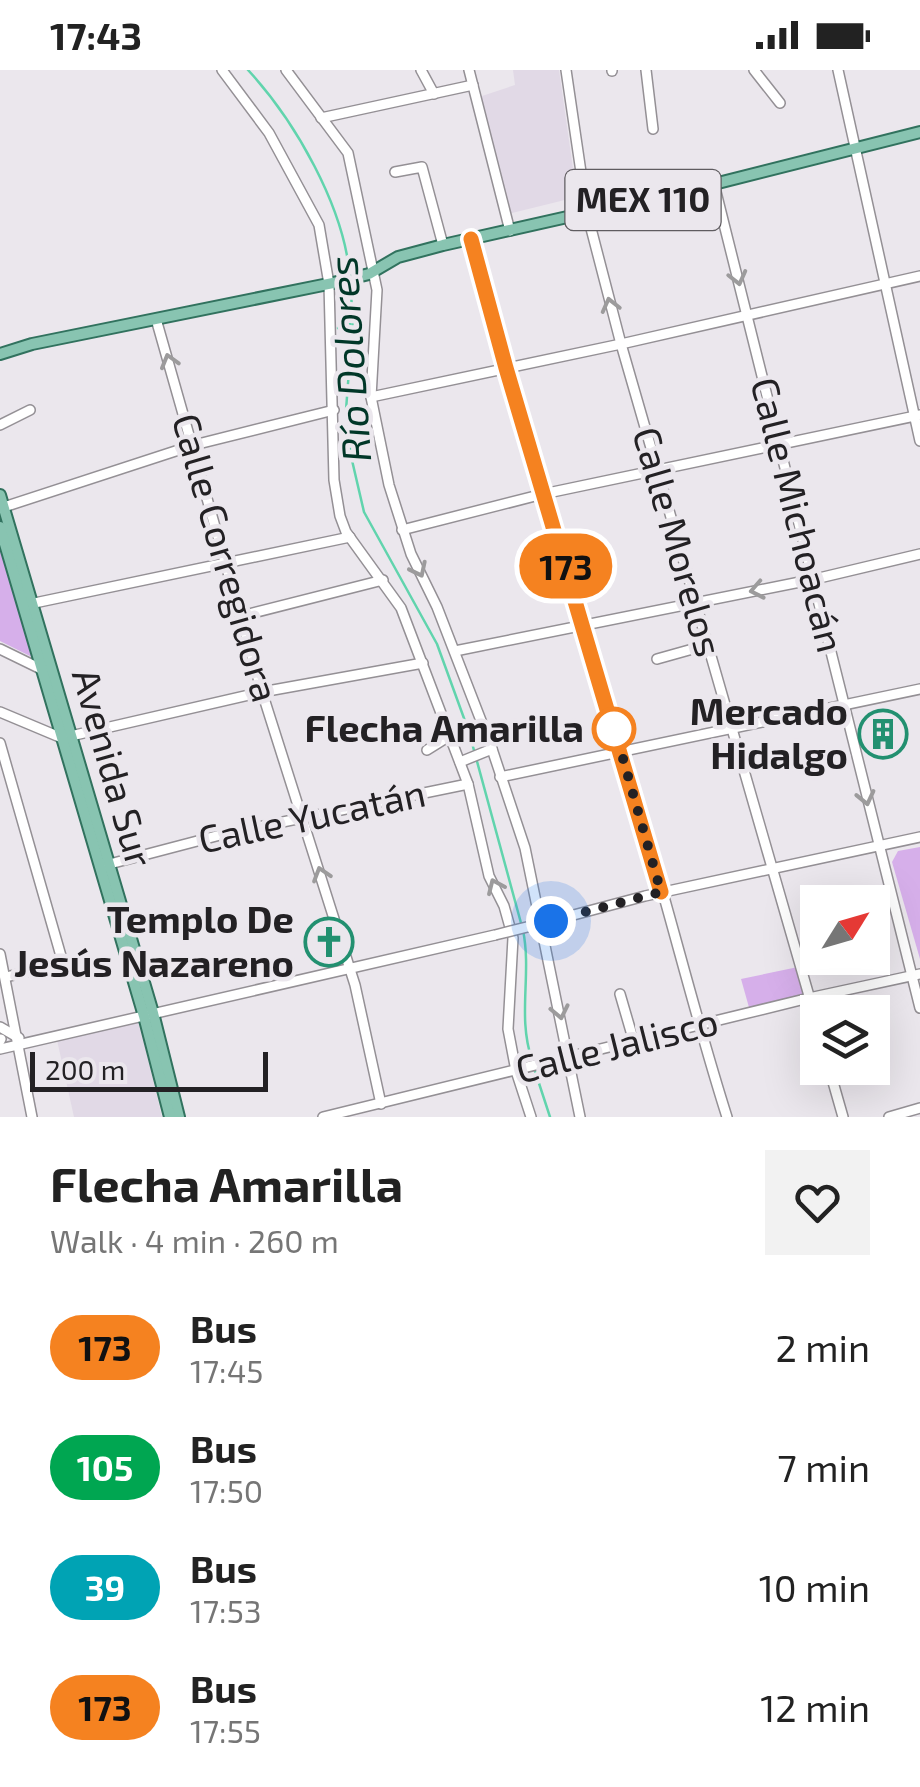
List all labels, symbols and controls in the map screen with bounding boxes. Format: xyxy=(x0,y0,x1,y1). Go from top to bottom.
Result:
text: 17:43 xyxy=(50,12,142,58)
road number: MEX 110 xyxy=(566,170,720,230)
water label: Río Dolores xyxy=(317,254,379,464)
one-way arrow xyxy=(727,269,748,287)
one-way arrow xyxy=(601,297,622,314)
one-way arrow xyxy=(160,353,181,370)
street label: Calle Michoacán xyxy=(743,372,855,657)
street label: Calle Corregidora xyxy=(164,408,290,707)
street label: Calle Morelos xyxy=(624,422,734,661)
line badge: 173 xyxy=(508,534,624,598)
text: 173 xyxy=(539,545,593,587)
one-way arrow xyxy=(407,560,426,578)
one-way arrow xyxy=(748,579,765,600)
street label: Avenida Sur xyxy=(64,663,164,872)
place label: Mercado Hidalgo xyxy=(690,687,848,777)
place label: Flecha Amarilla xyxy=(305,704,584,750)
marker: Flecha Amarilla xyxy=(593,708,635,750)
building icon: Mercado Hidalgo xyxy=(857,708,909,760)
street label: Calle Yucatán xyxy=(194,769,429,862)
one-way arrow xyxy=(854,789,875,806)
one-way arrow xyxy=(312,867,332,884)
one-way arrow xyxy=(487,878,507,896)
north arrow xyxy=(800,885,890,975)
map controls xyxy=(800,885,890,1085)
place label: Templo De Jesús Nazareno xyxy=(14,895,294,985)
your location xyxy=(526,896,576,946)
church icon: Templo De Jesús Nazareno xyxy=(303,916,355,968)
button: layers xyxy=(800,995,890,1085)
street label: Calle Jalisco xyxy=(511,997,722,1091)
one-way arrow xyxy=(548,1003,569,1020)
scale bar xyxy=(30,1047,268,1091)
text: 200 m xyxy=(45,1052,125,1086)
button: heart xyxy=(765,1150,870,1255)
text: Flecha Amarilla xyxy=(50,1154,403,1212)
text: Walk · 4 min · 260 m xyxy=(50,1221,339,1259)
text: Bus xyxy=(190,1305,257,1351)
text: 2 min xyxy=(775,1324,870,1370)
text: 173 xyxy=(78,1326,132,1368)
text: 17:45 xyxy=(190,1351,264,1389)
text: Bus xyxy=(190,1425,257,1471)
text: 7 min xyxy=(777,1444,870,1490)
text: 105 xyxy=(77,1446,133,1488)
text: 17:50 xyxy=(190,1471,263,1509)
text: Bus xyxy=(190,1545,257,1591)
text: 10 min xyxy=(759,1564,870,1610)
text: 39 xyxy=(85,1566,125,1608)
text: 17:53 xyxy=(190,1591,262,1629)
text: Bus xyxy=(190,1665,257,1711)
text: 12 min xyxy=(760,1684,870,1730)
text: 173 xyxy=(78,1686,132,1728)
text: 17:55 xyxy=(190,1711,261,1749)

